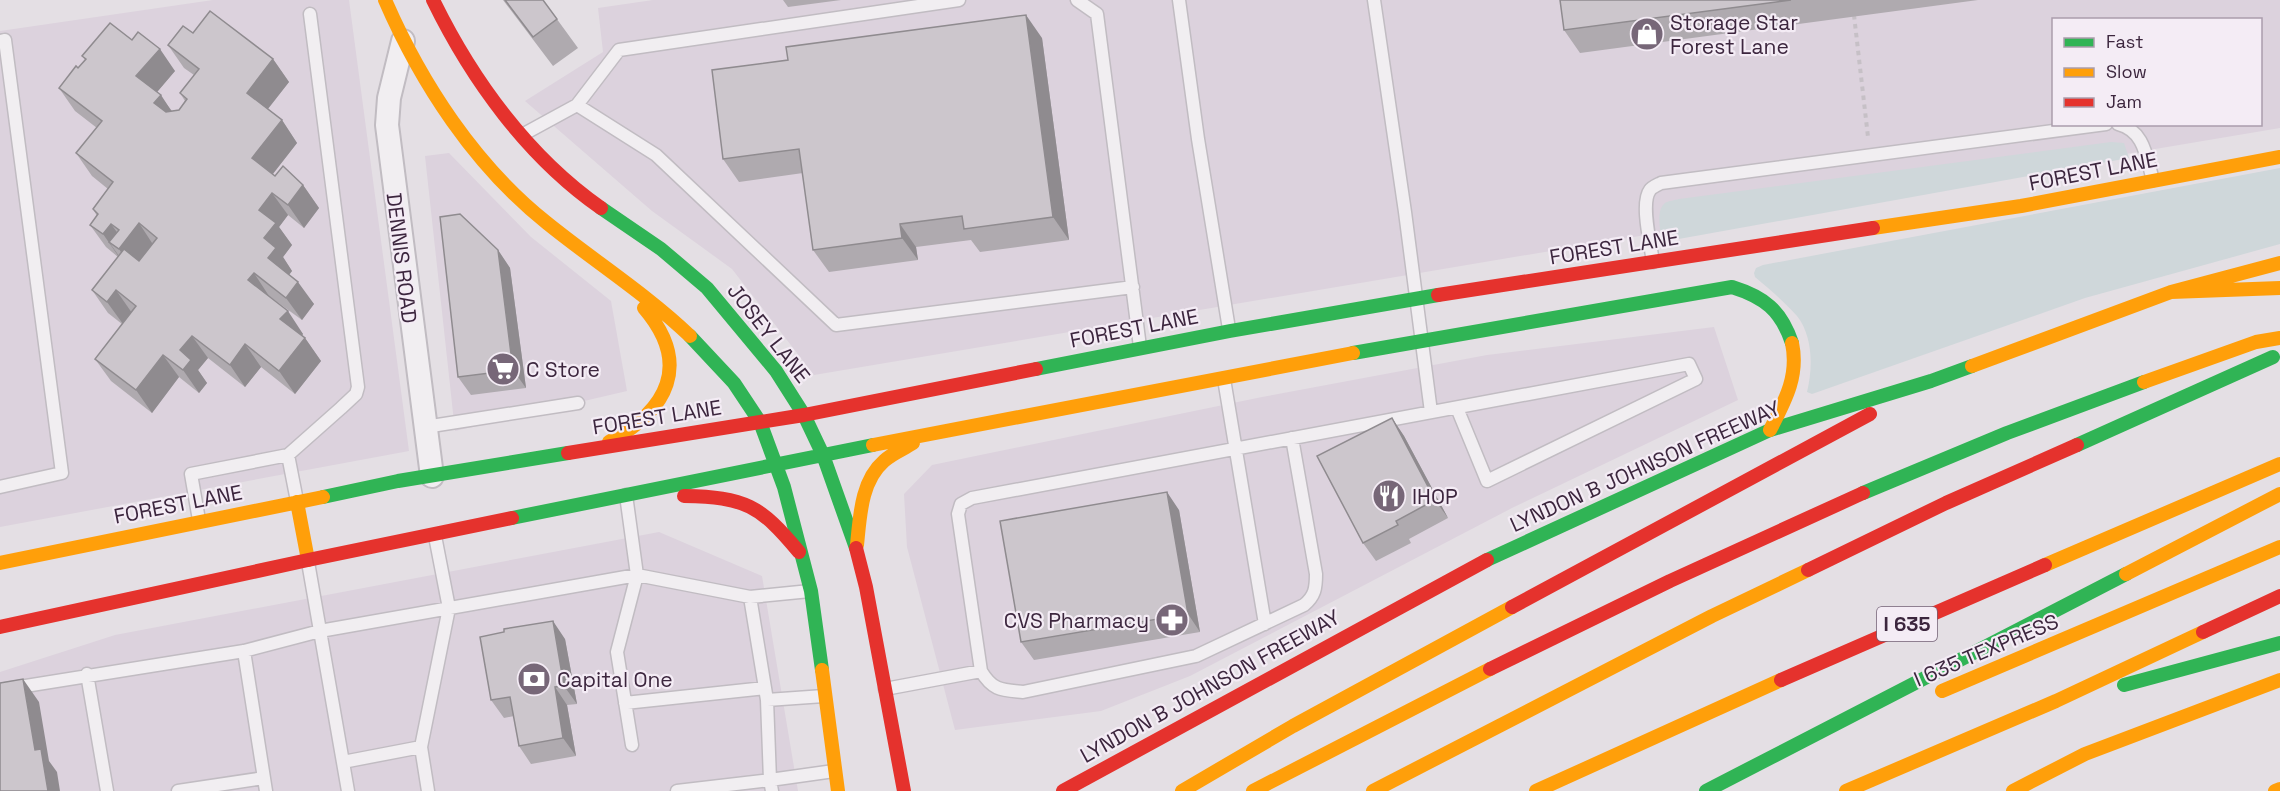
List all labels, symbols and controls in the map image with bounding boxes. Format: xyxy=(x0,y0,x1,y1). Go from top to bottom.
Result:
place label: Storage Star Forest Lane xyxy=(1670,9,1798,60)
shop icon: Storage Star Forest Lane xyxy=(1629,16,1665,52)
legend xyxy=(2052,18,2262,126)
text: Fast xyxy=(2106,30,2143,53)
text: Slow xyxy=(2106,60,2147,83)
text: Jam xyxy=(2106,90,2142,113)
street label: FOREST LANE xyxy=(2027,145,2159,197)
street label: DENNIS ROAD xyxy=(381,191,423,325)
street label: FOREST LANE xyxy=(1548,223,1680,271)
street label: JOSEY LANE xyxy=(722,278,816,388)
street label: FOREST LANE xyxy=(1068,302,1200,354)
supermarket icon: C Store xyxy=(485,351,521,387)
place label: C Store xyxy=(526,356,600,383)
street label: FOREST LANE xyxy=(591,393,723,441)
street label: LYNDON B JOHNSON FREEWAY xyxy=(1506,394,1784,538)
street label: FOREST LANE xyxy=(112,478,244,530)
restaurant icon: IHOP xyxy=(1371,478,1407,514)
place label: IHOP xyxy=(1412,483,1458,510)
pharmacy icon: CVS Pharmacy xyxy=(1154,602,1190,638)
street label: LYNDON B JOHNSON FREEWAY xyxy=(1075,603,1345,769)
place label: CVS Pharmacy xyxy=(1004,607,1149,634)
road number: I 635 xyxy=(1877,607,1937,641)
street label: I 635 TEXPRESS xyxy=(1910,607,2062,693)
bank icon: Capital One xyxy=(516,661,552,697)
place label: Capital One xyxy=(557,666,673,693)

